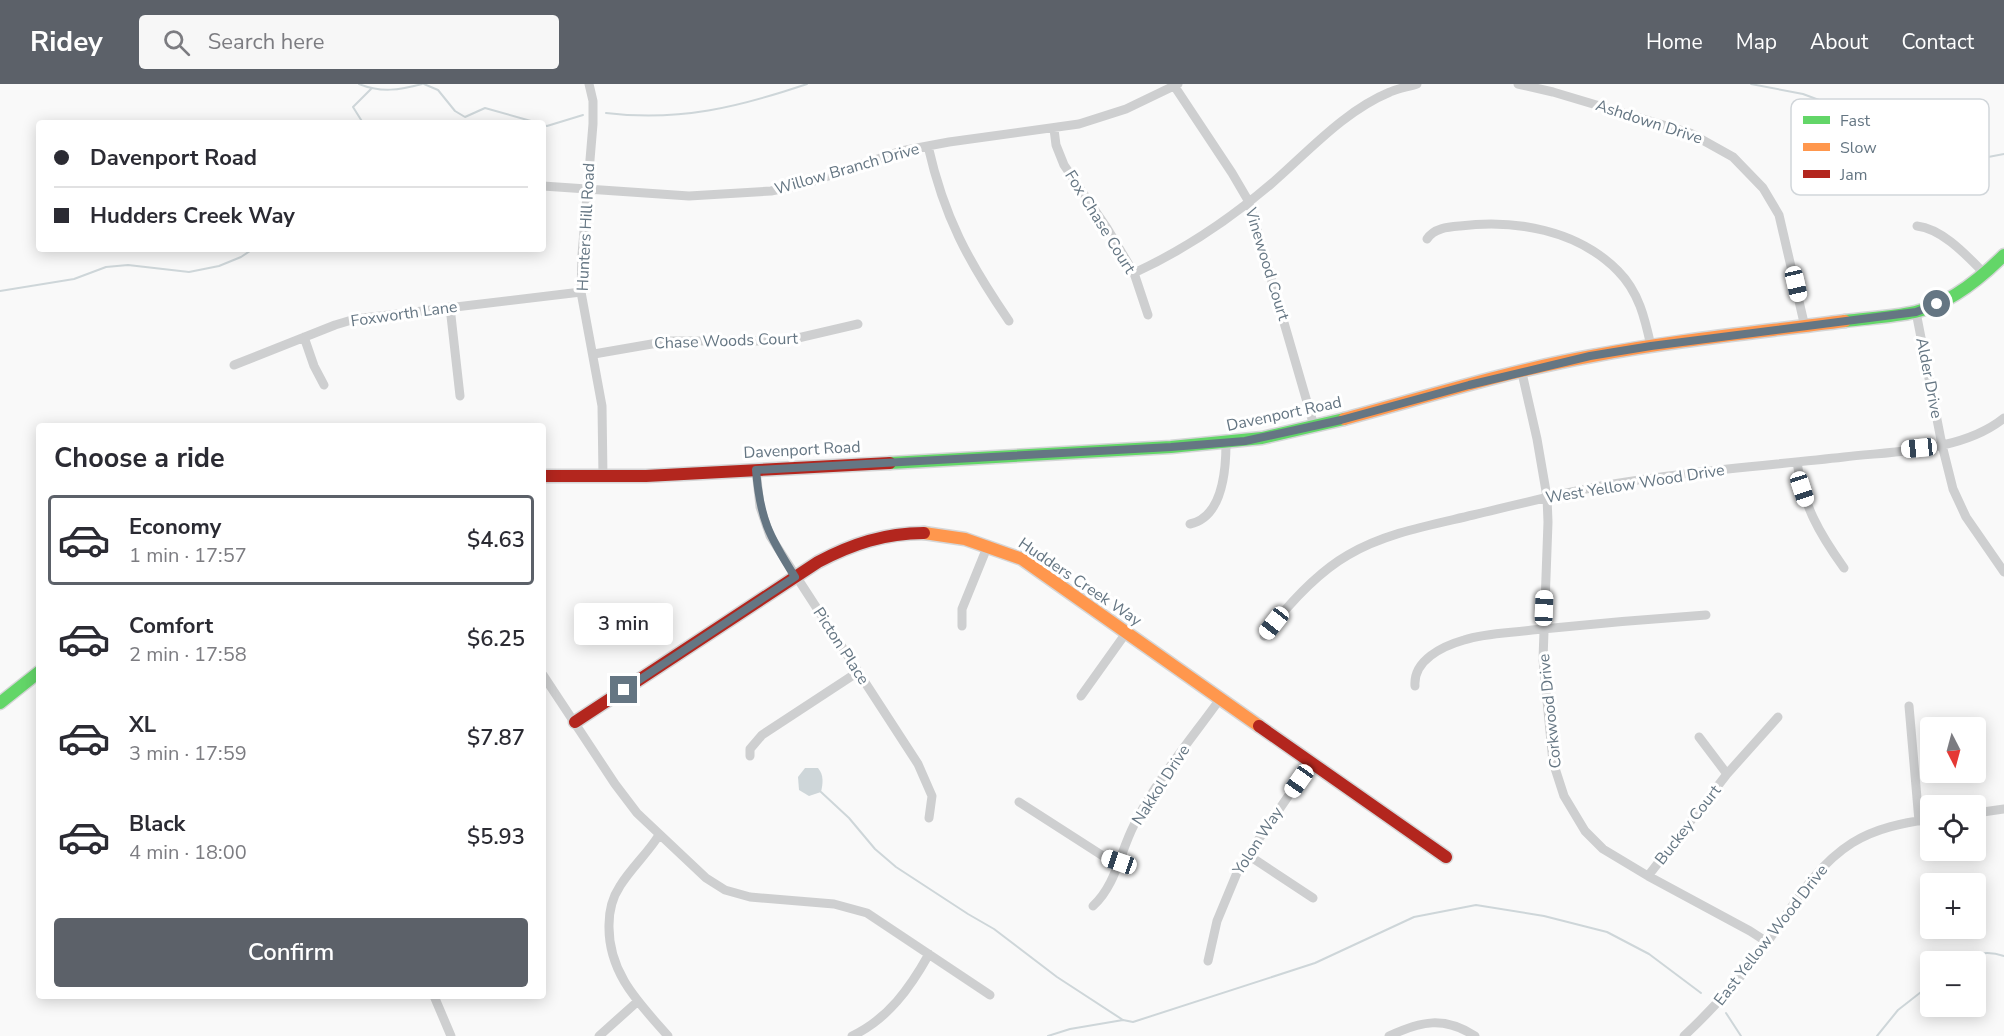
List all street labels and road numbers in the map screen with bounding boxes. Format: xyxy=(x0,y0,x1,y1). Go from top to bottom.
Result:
street label: Ashdown Drive xyxy=(1593,94,1705,150)
street label: Willow Branch Drive xyxy=(772,138,922,200)
street label: Hunters Hill Road xyxy=(572,162,600,292)
street label: Fox Chase Court xyxy=(1059,166,1141,278)
street label: Vinewood Court xyxy=(1239,204,1295,323)
street label: Foxworth Lane xyxy=(349,296,459,332)
street label: Chase Woods Court xyxy=(654,327,799,355)
street label: Alder Drive xyxy=(1910,336,1948,420)
street label: Davenport Road xyxy=(1224,391,1344,437)
street label: Davenport Road xyxy=(743,436,861,464)
street label: West Yellow Wood Drive xyxy=(1544,459,1726,509)
street label: Hudders Creek Way xyxy=(1014,532,1147,632)
street label: Picton Place xyxy=(808,603,874,689)
street label: Corkwood Drive xyxy=(1533,653,1567,769)
street label: Nakkol Drive xyxy=(1127,741,1195,829)
street label: Buckey Court xyxy=(1650,780,1726,869)
street label: Yolon Way xyxy=(1227,802,1289,880)
street label: East Yellow Wood Drive xyxy=(1709,860,1833,1010)

